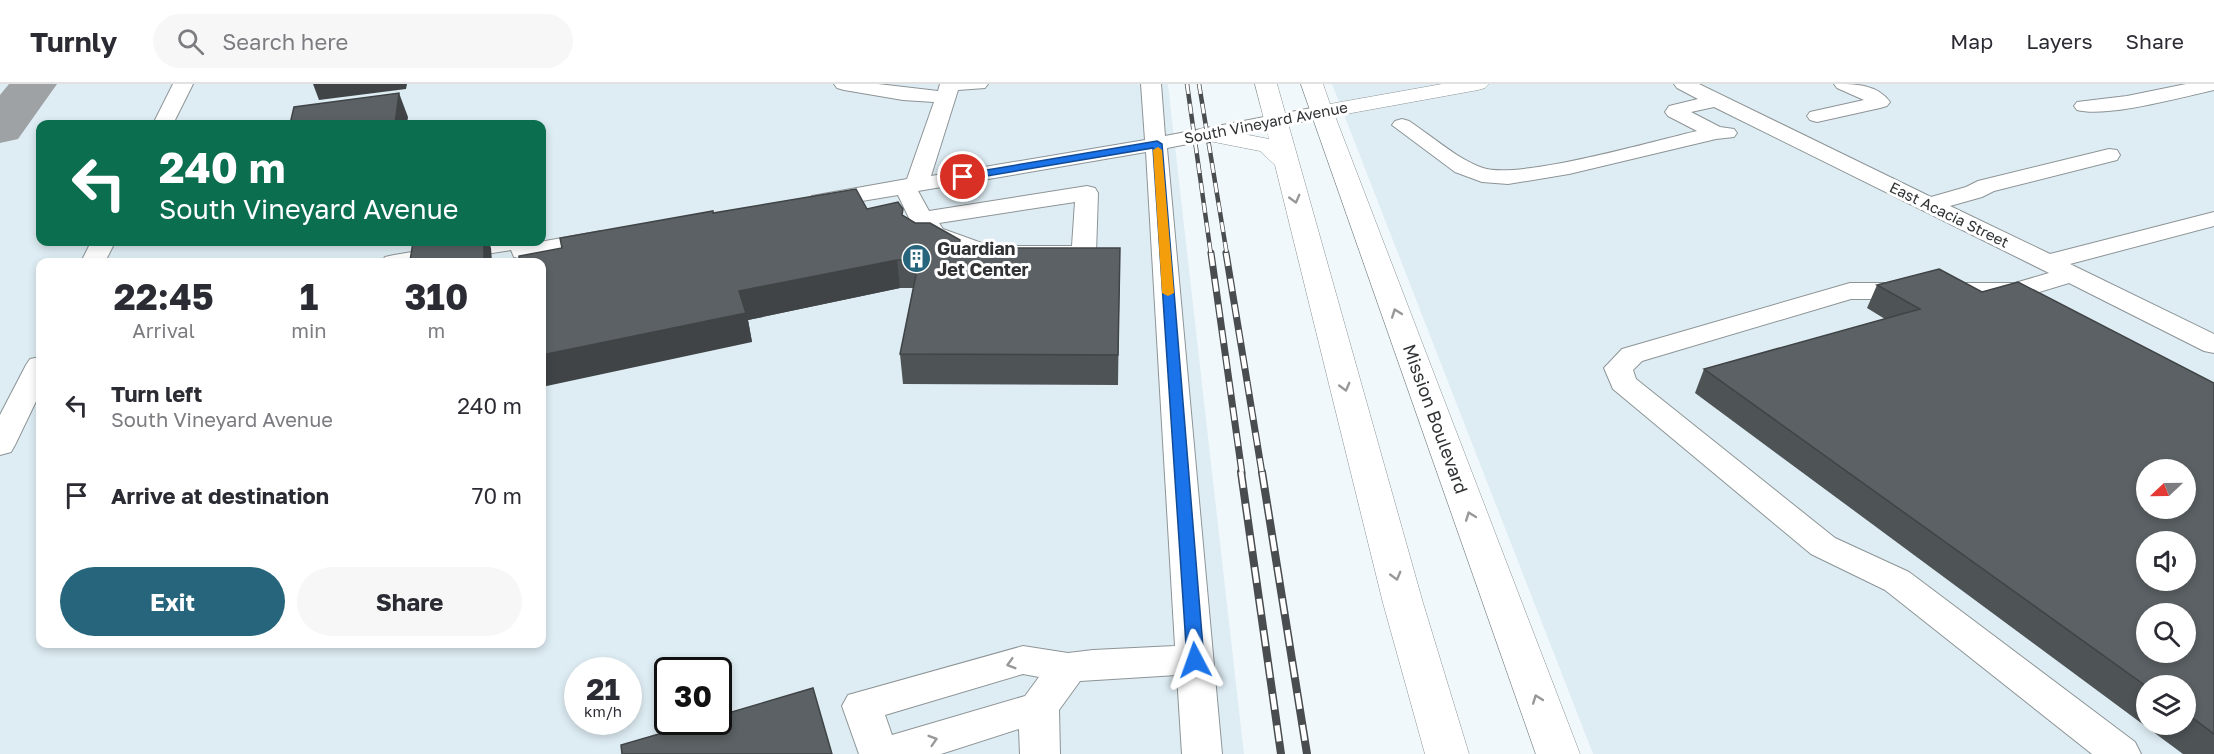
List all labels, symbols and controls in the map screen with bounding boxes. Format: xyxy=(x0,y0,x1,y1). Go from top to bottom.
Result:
search box xyxy=(153,14,573,68)
text: Turnly xyxy=(30,25,117,58)
icon: search xyxy=(174,25,207,58)
text: Search here xyxy=(222,28,348,55)
text: Map xyxy=(1950,28,1993,54)
text: Layers xyxy=(2026,28,2093,54)
text: Share xyxy=(2126,28,2184,54)
street label: South Vineyard Avenue xyxy=(1182,97,1349,147)
text: 240 m xyxy=(159,142,285,192)
icon: left xyxy=(60,144,138,222)
pin xyxy=(937,151,988,202)
icon: arrive xyxy=(946,160,979,193)
street label: East Acacia Street xyxy=(1887,177,2012,251)
text: South Vineyard Avenue xyxy=(159,193,459,225)
one-way arrow xyxy=(1288,193,1300,204)
place label: Guardian Jet Center xyxy=(937,237,1029,280)
building icon: Guardian Jet Center xyxy=(900,243,932,275)
text: 22:45 xyxy=(114,275,214,318)
text: 1 xyxy=(300,275,318,318)
text: 310 xyxy=(404,275,468,318)
one-way arrow xyxy=(1390,308,1403,319)
text: Arrival xyxy=(132,318,195,342)
text: min xyxy=(291,318,327,342)
text: m xyxy=(427,318,445,342)
street label: Mission Boulevard xyxy=(1399,341,1473,496)
text: Turn left xyxy=(111,380,202,407)
one-way arrow xyxy=(1338,382,1351,392)
icon: left xyxy=(60,389,93,422)
text: 240 m xyxy=(457,392,522,419)
text: South Vineyard Avenue xyxy=(111,407,333,431)
north arrow xyxy=(2136,459,2196,519)
map controls xyxy=(2136,459,2196,735)
icon: arrive xyxy=(60,479,93,512)
text: Arrive at destination xyxy=(111,482,329,509)
text: 70 m xyxy=(472,482,522,509)
one-way arrow xyxy=(1465,511,1478,522)
button: sound xyxy=(2136,531,2196,591)
button: Exit xyxy=(60,567,285,636)
button: Share xyxy=(297,567,522,636)
one-way arrow xyxy=(1389,570,1401,580)
button: search xyxy=(2136,603,2196,663)
position arrow xyxy=(1163,628,1227,692)
speed limit sign: 30 xyxy=(654,657,732,735)
one-way arrow xyxy=(1006,657,1016,669)
text: 21 xyxy=(586,671,620,707)
button: layers xyxy=(2136,675,2196,735)
one-way arrow xyxy=(1532,694,1545,705)
text: km/h xyxy=(584,702,622,720)
one-way arrow xyxy=(927,735,938,747)

